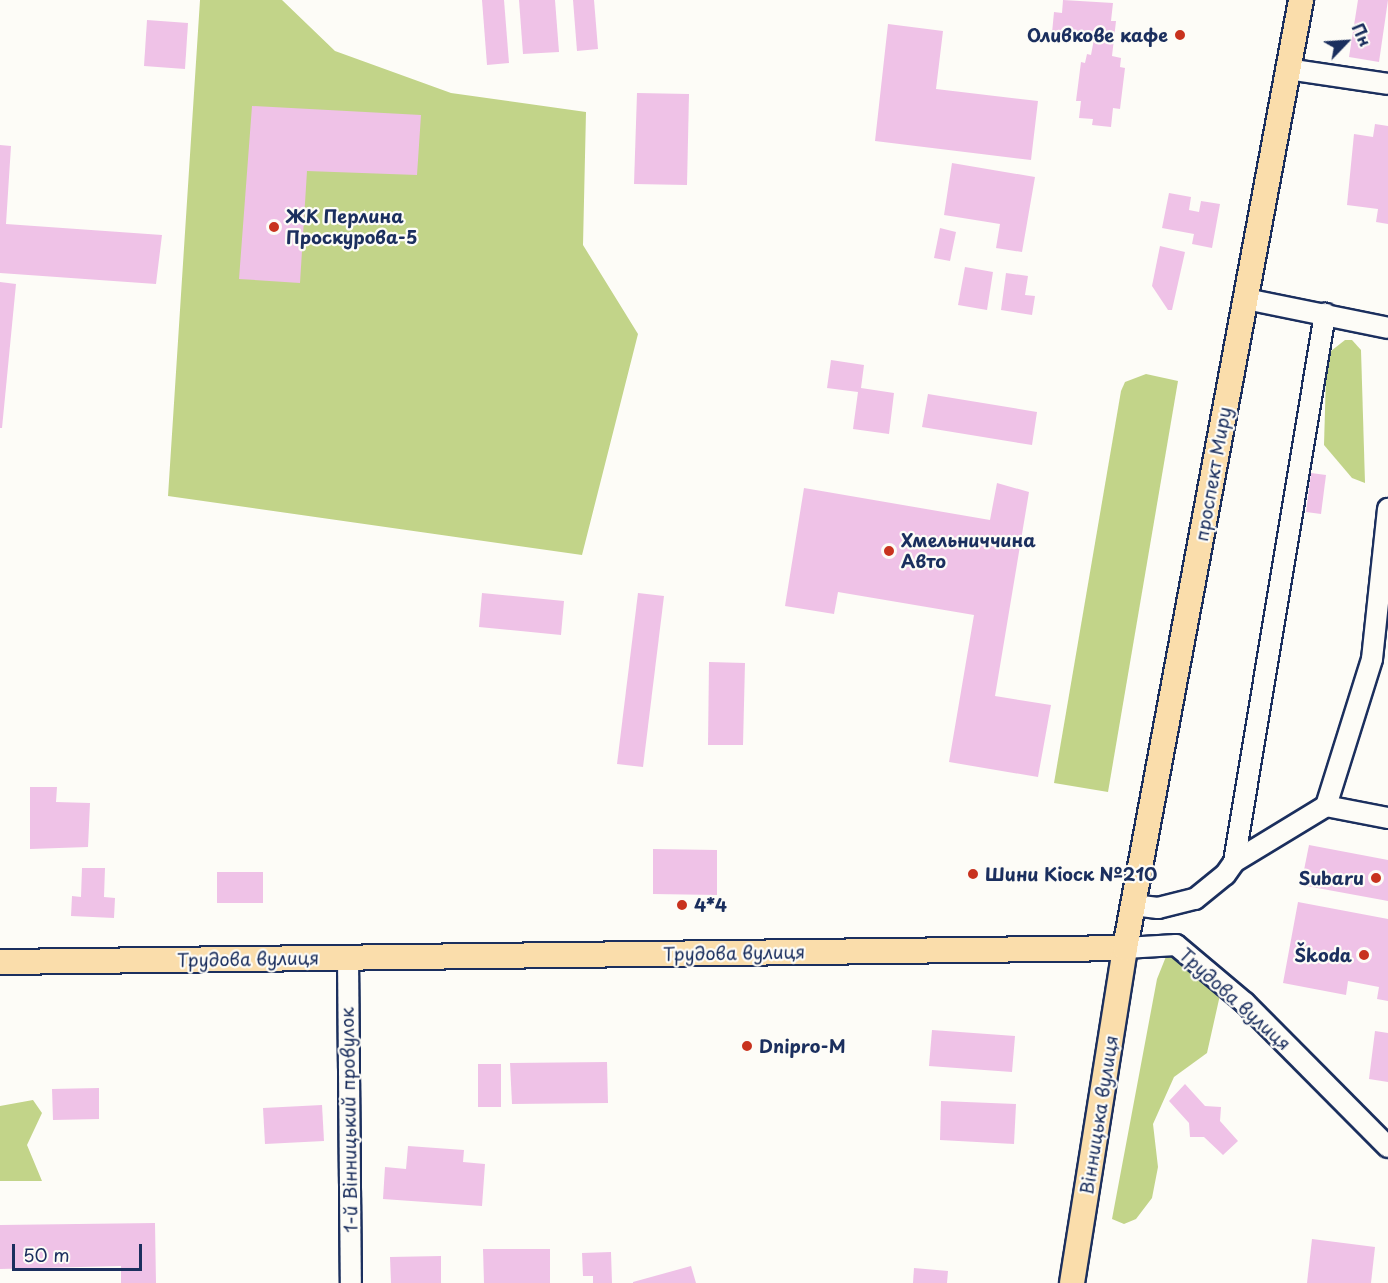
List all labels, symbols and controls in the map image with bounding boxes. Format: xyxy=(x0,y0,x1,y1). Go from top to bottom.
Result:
north arrow xyxy=(1316,12,1376,72)
text: Пн xyxy=(1347,19,1378,50)
place label: Оливкове кафе xyxy=(1027,24,1168,46)
marker: Оливкове кафе xyxy=(1173,28,1187,42)
place label: ЖК Перлина Проскурова-5 xyxy=(286,206,418,248)
marker: ЖК Перлина Проскурова-5 xyxy=(267,220,281,234)
street label: проспект Миру xyxy=(1190,405,1236,543)
place label: Хмельниччина Авто xyxy=(901,530,1036,572)
marker: Хмельниччина Авто xyxy=(882,544,896,558)
place label: Шини Кіоск №210 xyxy=(985,863,1159,885)
marker: Шини Кіоск №210 xyxy=(966,867,980,881)
place label: Subaru xyxy=(1299,867,1364,889)
marker: Subaru xyxy=(1369,871,1383,885)
place label: 4*4 xyxy=(694,894,727,916)
marker: 4*4 xyxy=(675,898,689,912)
street label: Трудова вулиця xyxy=(662,941,806,965)
street label: Трудова вулиця xyxy=(1175,943,1295,1055)
place label: Škoda xyxy=(1294,944,1352,966)
street label: Трудова вулиця xyxy=(176,947,320,971)
marker: Škoda xyxy=(1357,948,1371,962)
street label: 1-й Вінницький провулок xyxy=(336,1007,362,1233)
street label: Вінницька вулиця xyxy=(1076,1033,1122,1197)
place label: Dnipro-M xyxy=(759,1035,846,1057)
marker: Dnipro-M xyxy=(740,1039,754,1053)
scale bar xyxy=(15,1232,146,1270)
text: 50 m xyxy=(23,1241,70,1268)

